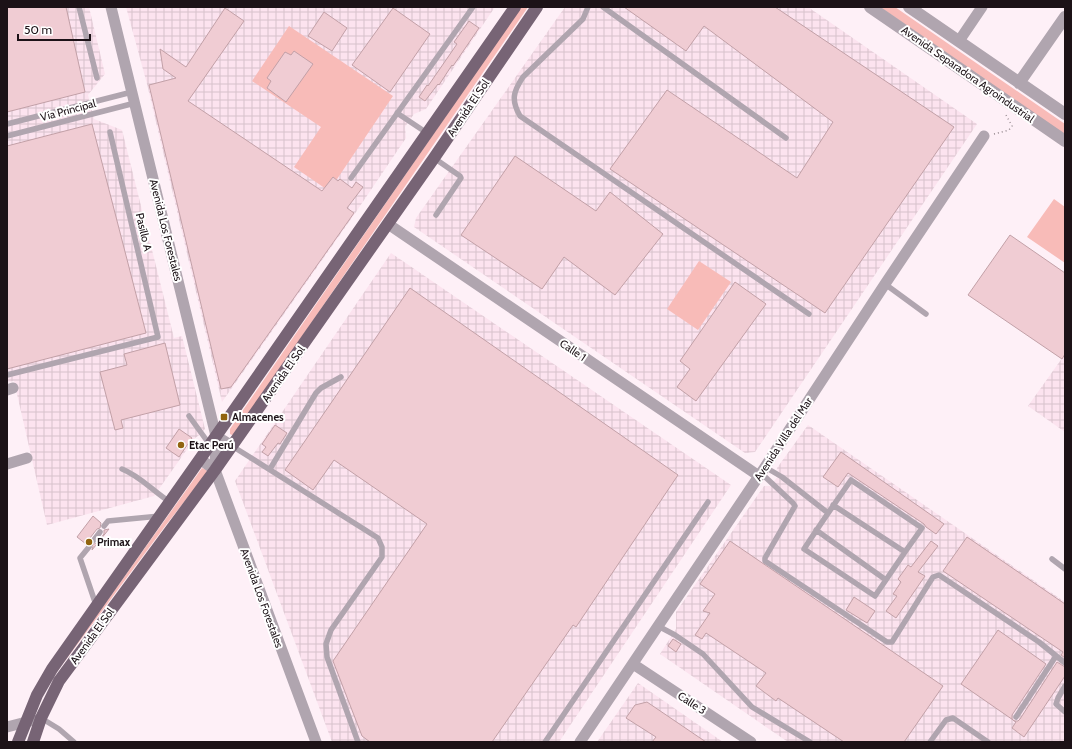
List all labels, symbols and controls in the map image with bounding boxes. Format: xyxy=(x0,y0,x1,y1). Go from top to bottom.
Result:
scale bar xyxy=(18,16,90,42)
text: 50 m xyxy=(24,22,52,37)
street label: Avenida Separadora Agroindustrial xyxy=(899,23,1037,126)
street label: Avenida El Sol xyxy=(444,76,492,139)
street label: Vía Principal xyxy=(39,96,98,124)
street label: Avenida Los Forestales xyxy=(147,178,186,283)
street label: Pasillo A xyxy=(133,212,155,253)
street label: Calle 1 xyxy=(557,336,589,364)
street label: Avenida El Sol xyxy=(258,343,308,405)
street label: Avenida Villa del Mar xyxy=(751,394,815,483)
place label: Almacenes xyxy=(232,410,284,424)
marker: Almacenes xyxy=(219,412,229,422)
place label: Etac Perú xyxy=(189,438,234,452)
marker: Etac Perú xyxy=(176,440,186,450)
place label: Primax xyxy=(97,535,131,549)
marker: Primax xyxy=(84,537,94,547)
street label: Avenida Los Forestales xyxy=(238,546,287,650)
street label: Avenida El Sol xyxy=(67,605,117,667)
street label: Calle 3 xyxy=(675,689,709,717)

